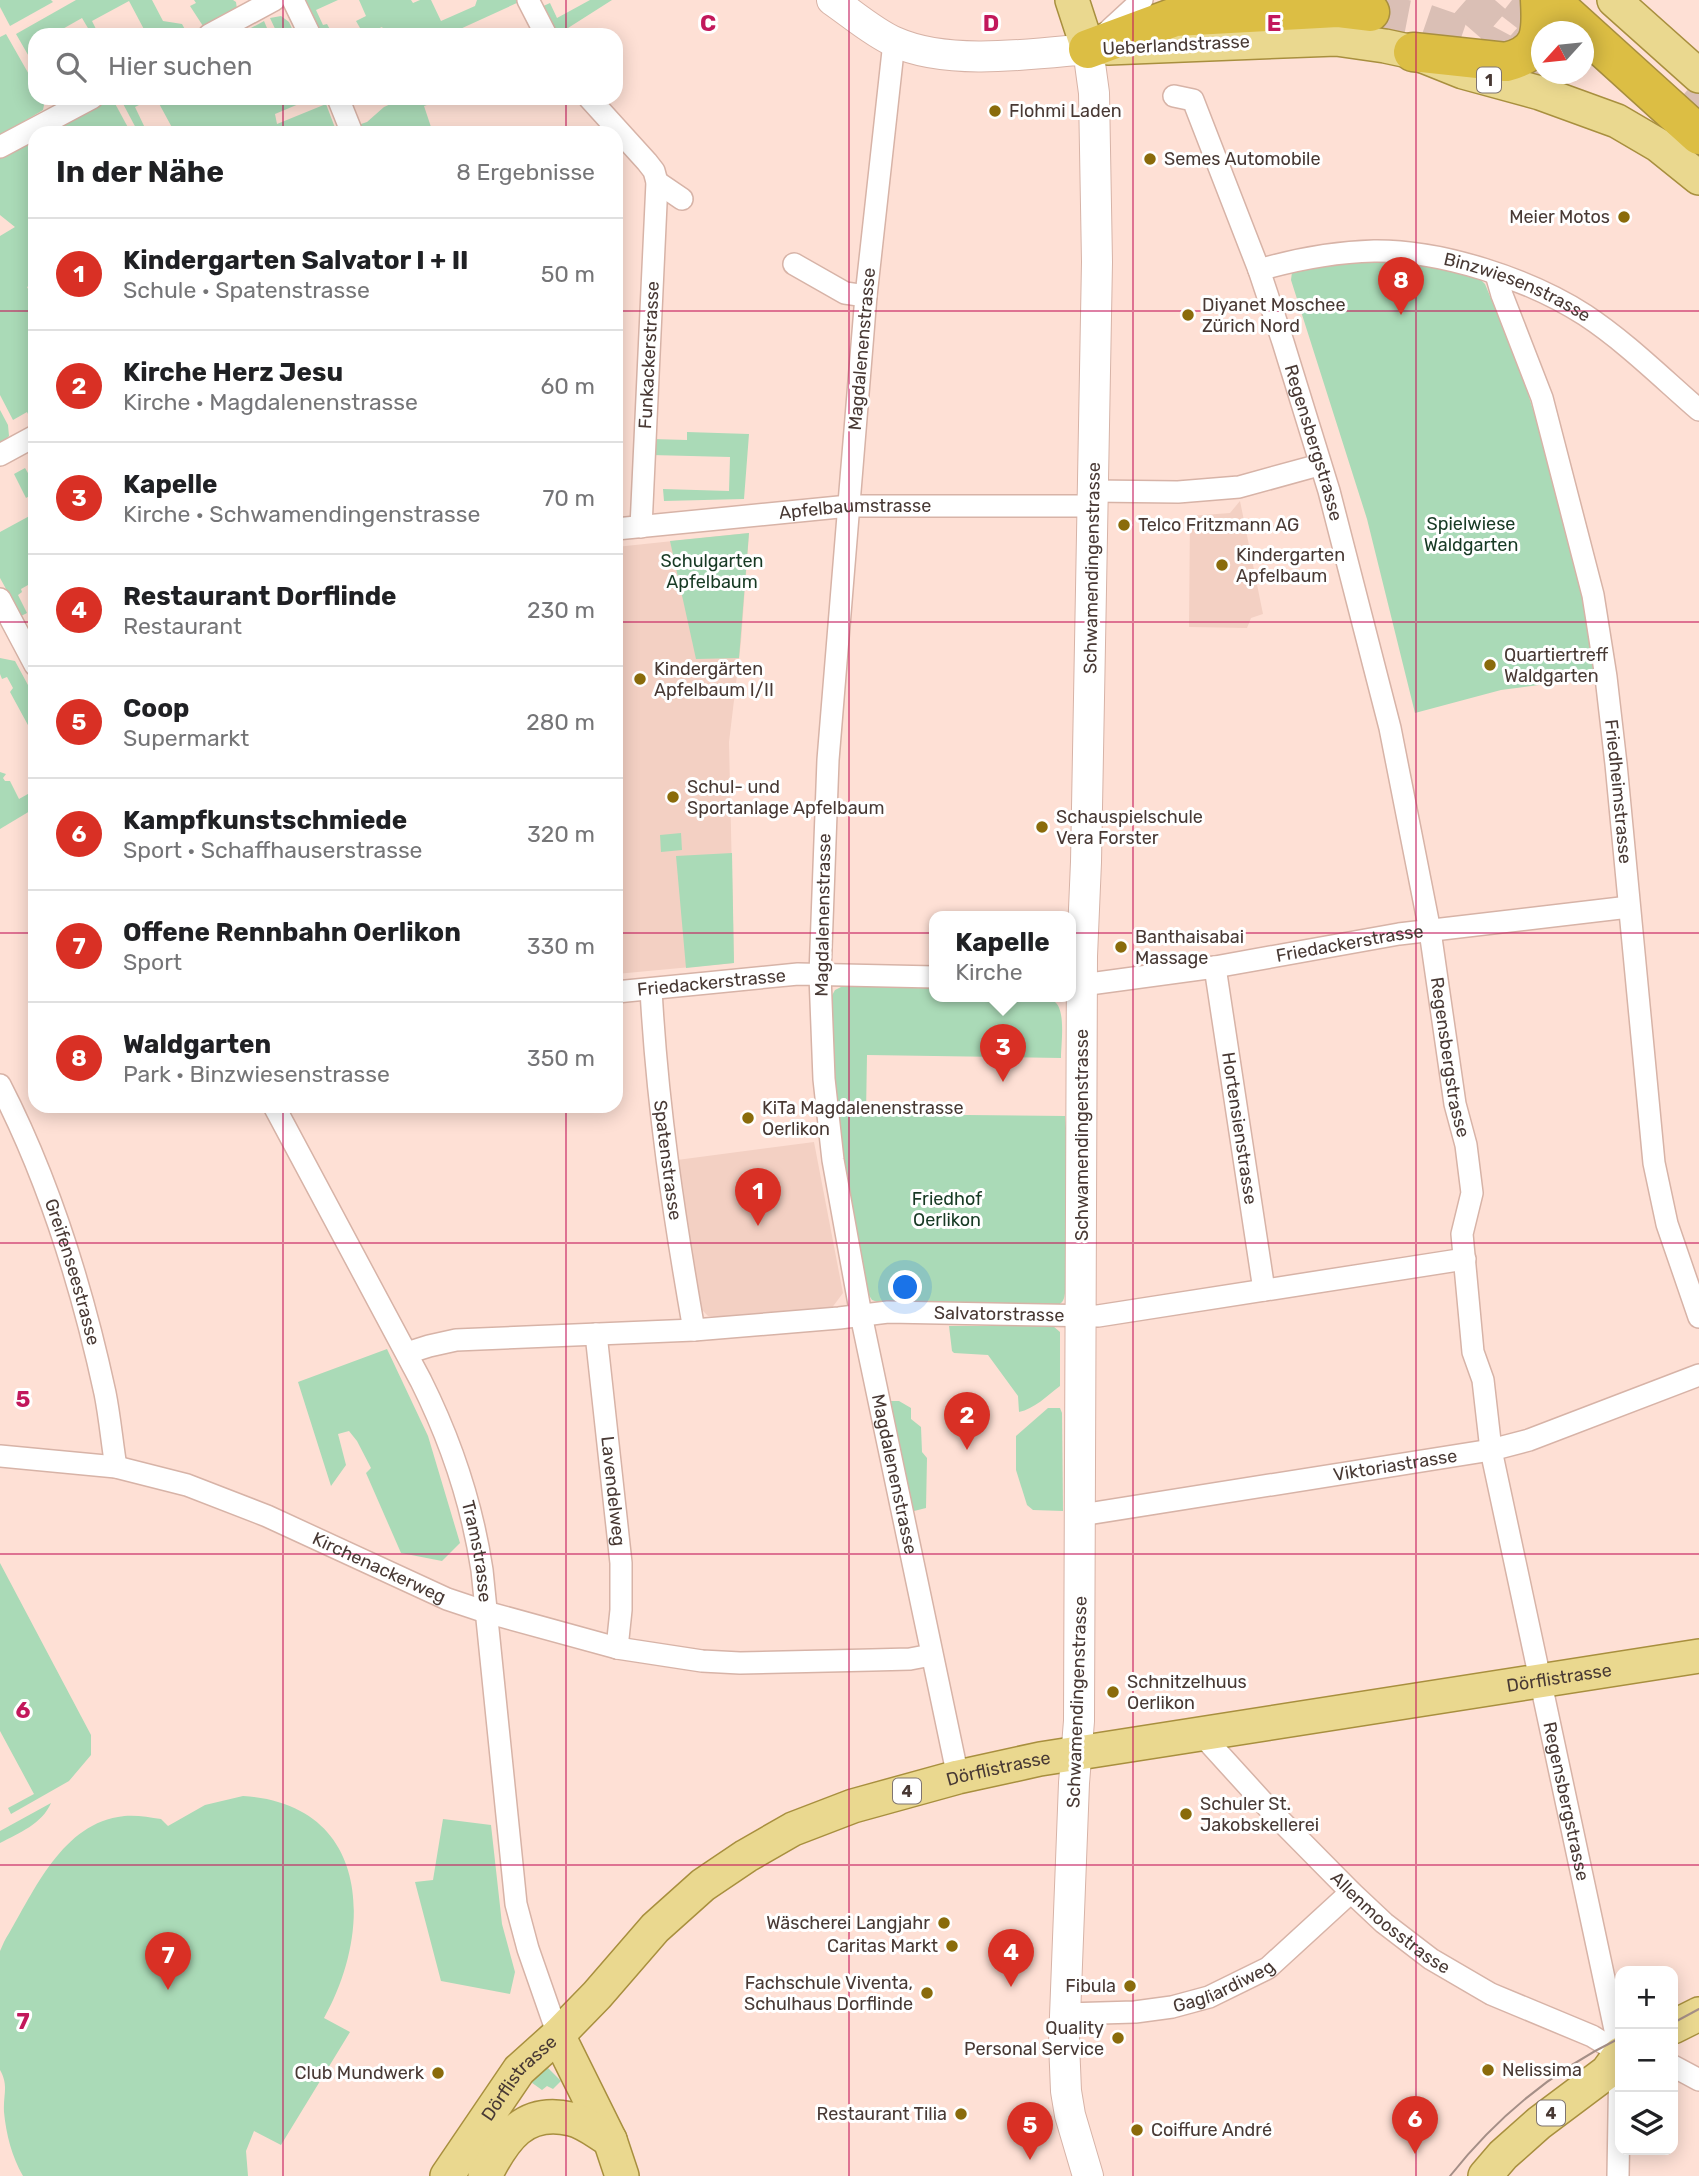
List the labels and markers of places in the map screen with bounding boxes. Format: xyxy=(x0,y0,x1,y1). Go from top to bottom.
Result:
place label: Flohmi Laden xyxy=(1009,100,1122,122)
marker: Flohmi Laden xyxy=(987,103,1003,119)
place label: Semes Automobile xyxy=(1164,148,1320,170)
marker: Semes Automobile xyxy=(1142,151,1158,167)
place label: Meier Motos xyxy=(1509,206,1610,228)
marker: Meier Motos xyxy=(1616,209,1632,225)
pin: 8 xyxy=(1378,257,1424,315)
place label: Diyanet Moschee Zürich Nord xyxy=(1202,294,1346,337)
marker: Diyanet Moschee Zürich Nord xyxy=(1180,307,1196,323)
place label: Telco Fritzmann AG xyxy=(1138,514,1299,536)
marker: Telco Fritzmann AG xyxy=(1116,517,1132,533)
place label: Kindergarten Apfelbaum xyxy=(1236,544,1345,587)
marker: Kindergarten Apfelbaum xyxy=(1214,557,1230,573)
place label: Quartiertreff Waldgarten xyxy=(1504,644,1609,687)
marker: Quartiertreff Waldgarten xyxy=(1482,657,1498,673)
place label: Kindergärten Apfelbaum I/II xyxy=(654,658,774,701)
marker: Kindergärten Apfelbaum I/II xyxy=(632,671,648,687)
place label: Schul- und Sportanlage Apfelbaum xyxy=(687,776,884,819)
marker: Schul- und Sportanlage Apfelbaum xyxy=(665,789,681,805)
place label: Schauspielschule Vera Forster xyxy=(1056,806,1203,849)
marker: Schauspielschule Vera Forster xyxy=(1034,819,1050,835)
place label: Banthaisabai Massage xyxy=(1135,926,1244,969)
marker: Banthaisabai Massage xyxy=(1113,939,1129,955)
pin: 3 xyxy=(980,1024,1026,1082)
place label: KiTa Magdalenenstrasse Oerlikon xyxy=(762,1097,963,1140)
marker: KiTa Magdalenenstrasse Oerlikon xyxy=(740,1110,756,1126)
pin: 1 xyxy=(735,1168,781,1226)
pin: 2 xyxy=(944,1392,990,1450)
place label: Schnitzelhuus Oerlikon xyxy=(1127,1671,1247,1714)
marker: Schnitzelhuus Oerlikon xyxy=(1105,1684,1121,1700)
place label: Schuler St. Jakobskellerei xyxy=(1200,1793,1319,1836)
marker: Schuler St. Jakobskellerei xyxy=(1178,1806,1194,1822)
place label: Wäscherei Langjahr xyxy=(766,1912,930,1934)
marker: Wäscherei Langjahr xyxy=(936,1915,952,1931)
pin: 4 xyxy=(988,1929,1034,1987)
pin: 7 xyxy=(145,1932,191,1990)
place label: Caritas Markt xyxy=(827,1935,938,1957)
marker: Caritas Markt xyxy=(944,1938,960,1954)
place label: Fachschule Viventa, Schulhaus Dorflinde xyxy=(744,1972,913,2015)
place label: Fibula xyxy=(1065,1975,1116,1997)
marker: Fibula xyxy=(1122,1978,1138,1994)
marker: Fachschule Viventa, Schulhaus Dorflinde xyxy=(919,1985,935,2001)
place label: Quality Personal Service xyxy=(964,2017,1104,2060)
marker: Quality Personal Service xyxy=(1110,2030,1126,2046)
place label: Nelissima xyxy=(1502,2059,1582,2081)
place label: Club Mundwerk xyxy=(295,2062,425,2084)
marker: Nelissima xyxy=(1480,2062,1496,2078)
marker: Club Mundwerk xyxy=(430,2065,446,2081)
pin: 6 xyxy=(1392,2096,1438,2154)
pin: 5 xyxy=(1007,2102,1053,2160)
place label: Restaurant Tilia xyxy=(816,2103,947,2125)
marker: Restaurant Tilia xyxy=(953,2106,969,2122)
place label: Coiffure André xyxy=(1151,2119,1272,2141)
marker: Coiffure André xyxy=(1129,2122,1145,2138)

